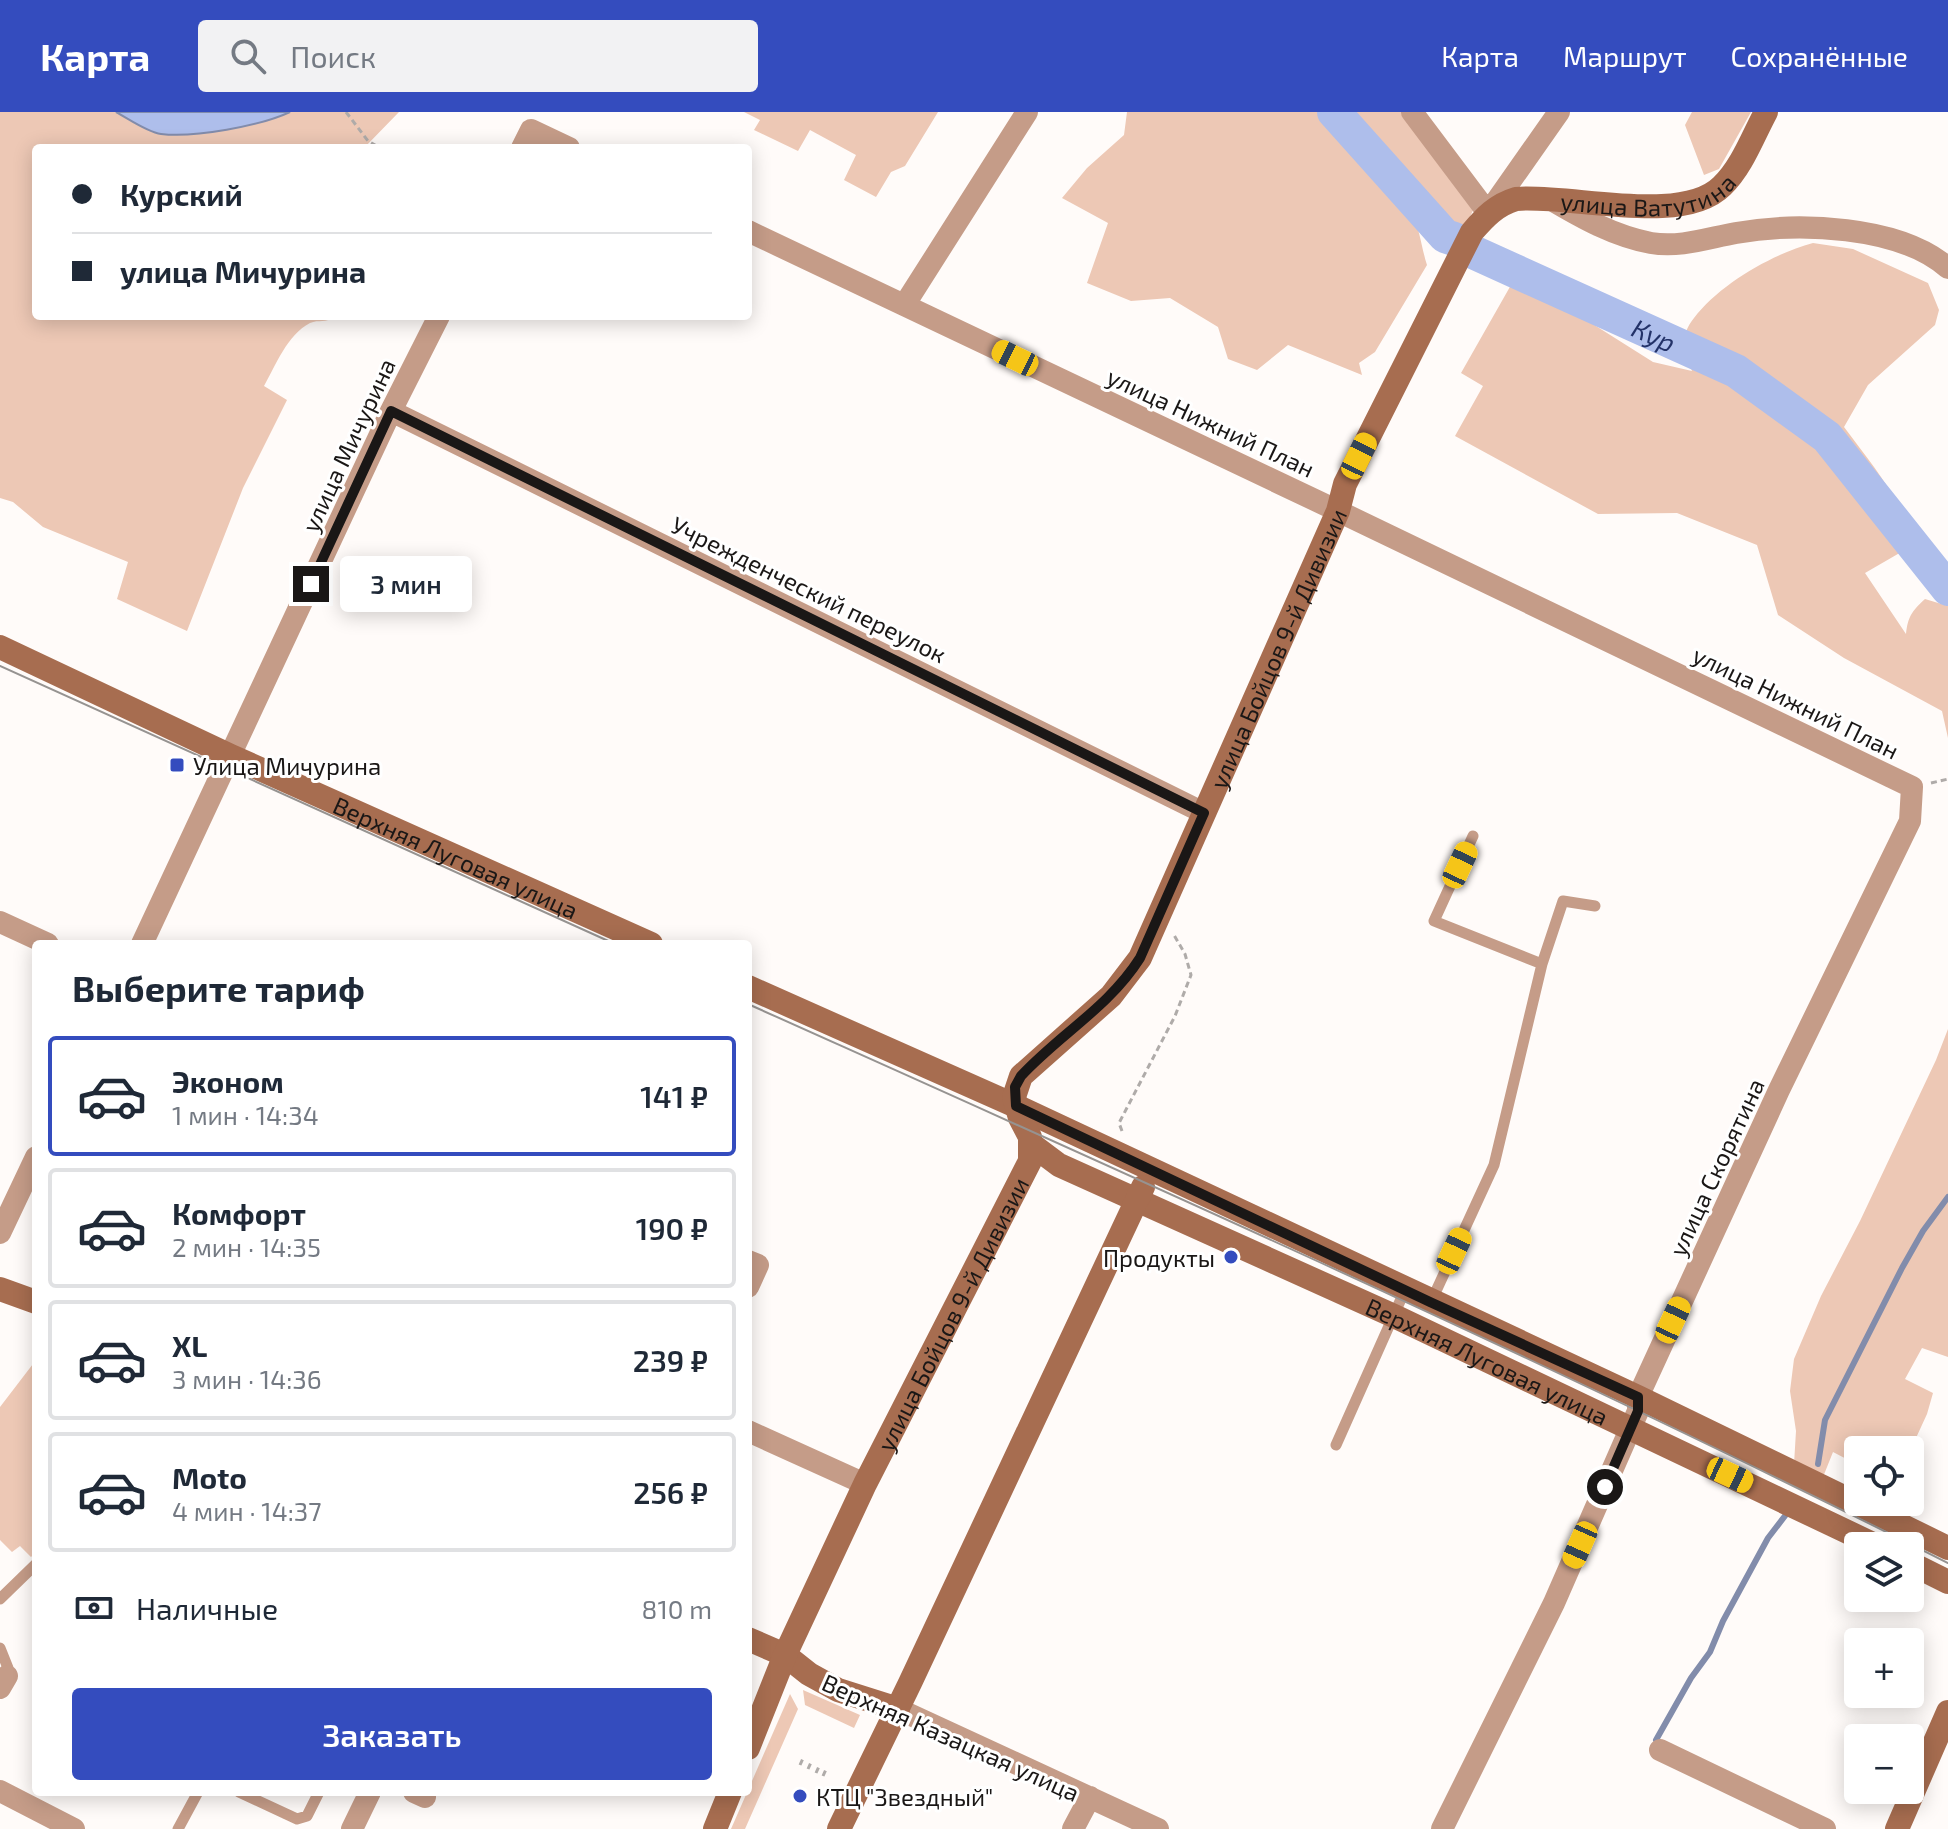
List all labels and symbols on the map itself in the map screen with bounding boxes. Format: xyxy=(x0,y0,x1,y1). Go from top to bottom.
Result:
street label: улица Ватутина xyxy=(1559,167,1741,221)
water label: Кур xyxy=(1628,311,1681,357)
car xyxy=(988,337,1042,379)
street label: улица Мичурина xyxy=(295,354,402,537)
street label: улица Нижний План xyxy=(1102,361,1319,484)
car xyxy=(1338,429,1380,483)
street label: улица Бойцов 9-й Дивизии xyxy=(1203,504,1352,793)
street label: Учрежденческий переулок xyxy=(666,510,951,669)
callout: 3 мин xyxy=(339,556,471,612)
route end xyxy=(293,566,329,602)
street label: улица Нижний План xyxy=(1688,639,1904,765)
place label: Улица Мичурина xyxy=(193,751,381,781)
marker: Улица Мичурина xyxy=(168,756,186,774)
street label: Верхняя Луговая улица xyxy=(329,789,583,924)
car xyxy=(1439,838,1481,892)
street label: улица Скорятина xyxy=(1662,1074,1771,1261)
street label: улица Бойцов 9-й Дивизии xyxy=(870,1172,1034,1456)
car xyxy=(1433,1224,1475,1278)
place label: Продукты xyxy=(1103,1243,1215,1273)
marker: Продукты xyxy=(1222,1248,1240,1266)
street label: Верхняя Луговая улица xyxy=(1362,1291,1613,1431)
car xyxy=(1652,1293,1694,1347)
car xyxy=(1703,1454,1757,1496)
route start xyxy=(1587,1469,1623,1505)
car xyxy=(1559,1518,1601,1572)
street label: Верхняя Казацкая улица xyxy=(817,1667,1084,1808)
place label: КТЦ "Звездный" xyxy=(816,1782,993,1811)
marker: КТЦ "Звездный" xyxy=(791,1787,809,1805)

